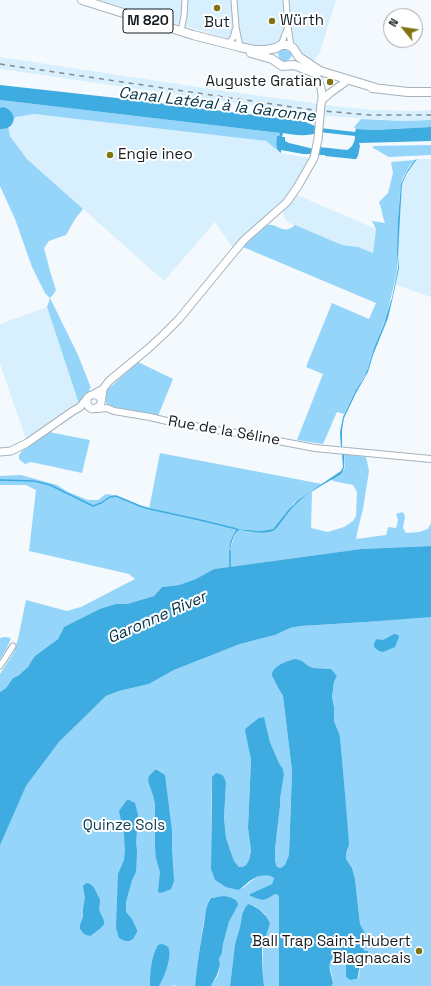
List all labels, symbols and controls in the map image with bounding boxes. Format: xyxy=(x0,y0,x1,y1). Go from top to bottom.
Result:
marker: But xyxy=(212,3,222,13)
north arrow xyxy=(383,8,423,48)
road number: M 820 xyxy=(123,9,173,33)
place label: Würth xyxy=(280,12,324,30)
place label: But xyxy=(204,14,230,32)
marker: Würth xyxy=(267,16,277,26)
text: N xyxy=(386,16,401,29)
place label: Auguste Gratian xyxy=(206,73,322,91)
marker: Auguste Gratian xyxy=(325,77,335,87)
water label: Canal Latéral à la Garonne xyxy=(117,83,317,127)
place label: Engie ineo xyxy=(118,146,193,164)
marker: Engie ineo xyxy=(105,150,115,160)
street label: Rue de la Séline xyxy=(167,412,281,450)
water label: Garonne River xyxy=(104,588,210,648)
park label: Quinze Sols xyxy=(83,817,165,835)
place label: Ball Trap Saint-Hubert Blagnacais xyxy=(252,933,411,968)
marker: Ball Trap Saint-Hubert Blagnacais xyxy=(414,946,424,956)

